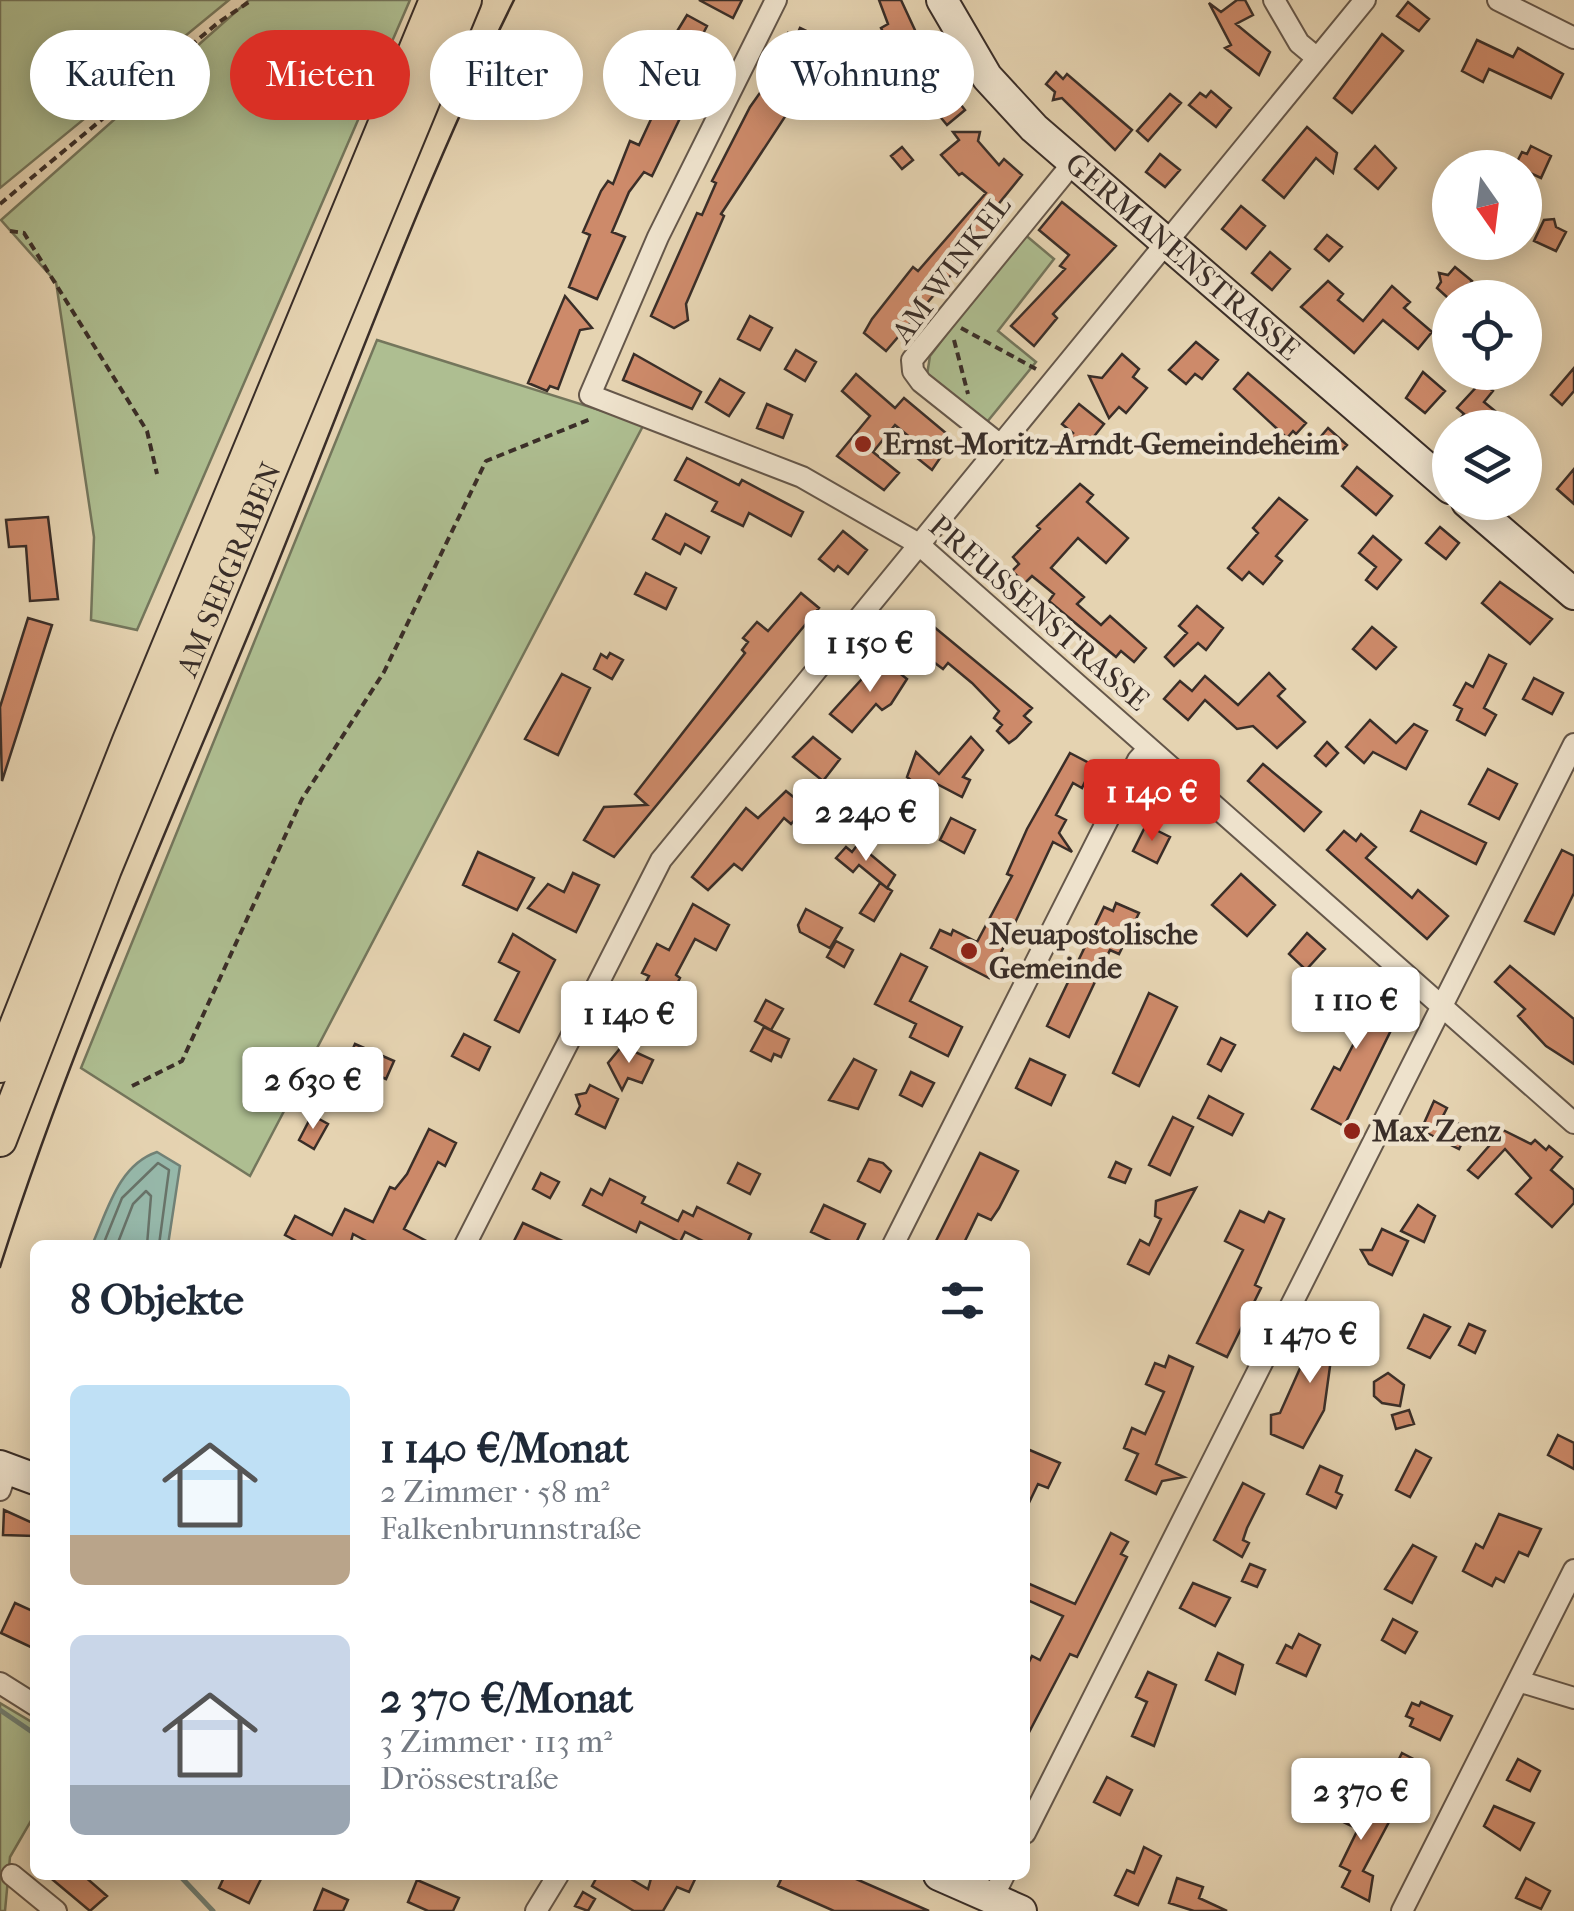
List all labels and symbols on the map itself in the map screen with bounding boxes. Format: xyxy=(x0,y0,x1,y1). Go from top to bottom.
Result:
street label: GERMANENSTRASSE xyxy=(1058,146,1306,368)
north arrow xyxy=(1432,150,1542,260)
street label: AM WINKEL xyxy=(884,189,1018,351)
place label: Ernst-Moritz-Arndt-Gemeindeheim xyxy=(883,427,1340,462)
marker: Ernst-Moritz-Arndt-Gemeindeheim xyxy=(852,433,874,455)
street label: AM SEEGRABEN xyxy=(169,457,290,683)
street label: PREUSSENSTRASSE xyxy=(922,508,1156,718)
pin: 1 150 € xyxy=(778,610,962,695)
pin: 1 140 € xyxy=(1060,759,1244,844)
pin: 2 240 € xyxy=(774,779,958,864)
place label: Neuapostolische Gemeinde xyxy=(989,917,1198,986)
marker: Neuapostolische Gemeinde xyxy=(958,940,980,962)
pin: 1 110 € xyxy=(1264,967,1448,1052)
pin: 1 140 € xyxy=(537,981,721,1066)
pin: 2 630 € xyxy=(221,1047,405,1132)
place label: Max Zenz xyxy=(1372,1114,1502,1149)
marker: Max Zenz xyxy=(1341,1120,1363,1142)
pin: 1 470 € xyxy=(1218,1301,1402,1386)
pin: 2 370 € xyxy=(1269,1758,1453,1843)

